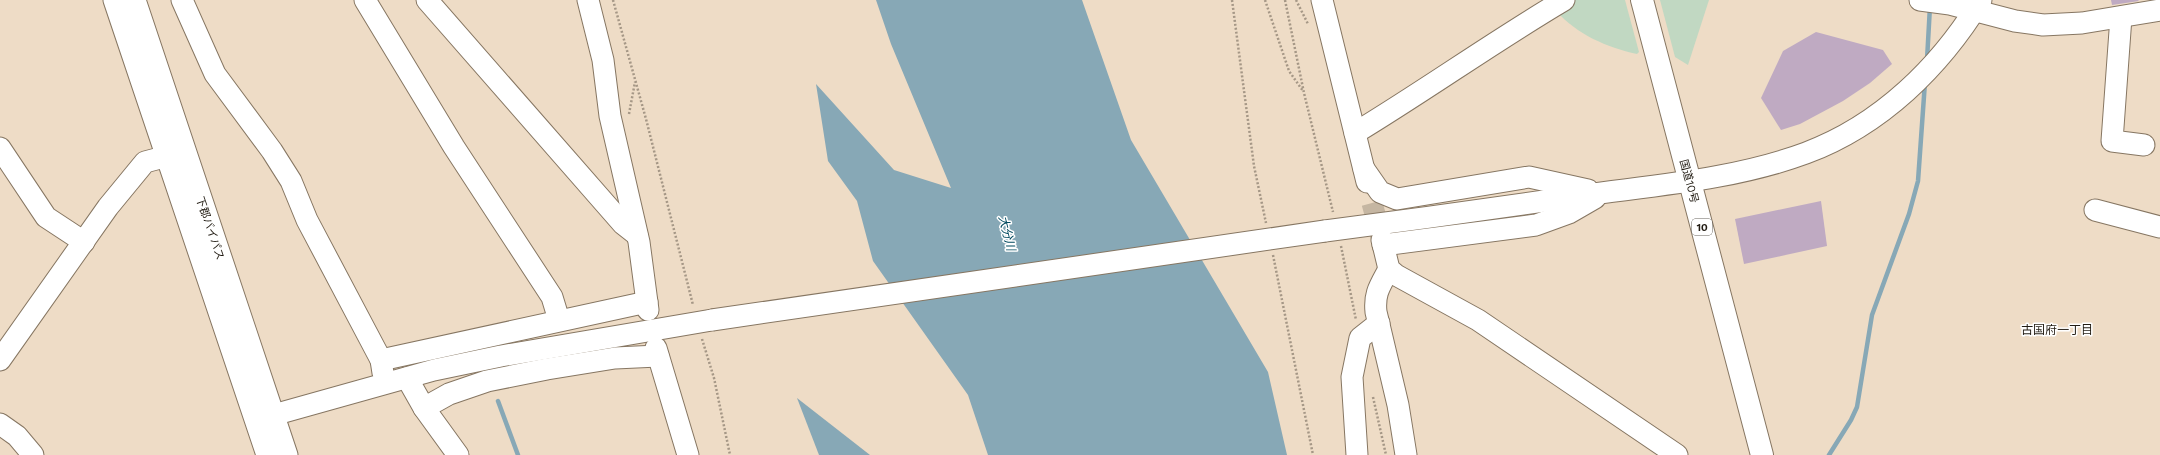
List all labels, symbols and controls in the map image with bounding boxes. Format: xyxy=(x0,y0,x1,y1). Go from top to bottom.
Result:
street label: 国道10号 xyxy=(1678,158,1702,204)
street label: 下郡バイパス xyxy=(194,195,228,261)
water label: 大分川 xyxy=(997,214,1020,254)
road number: 10 xyxy=(1692,219,1712,235)
district label: 古国府一丁目 xyxy=(2021,322,2093,336)

